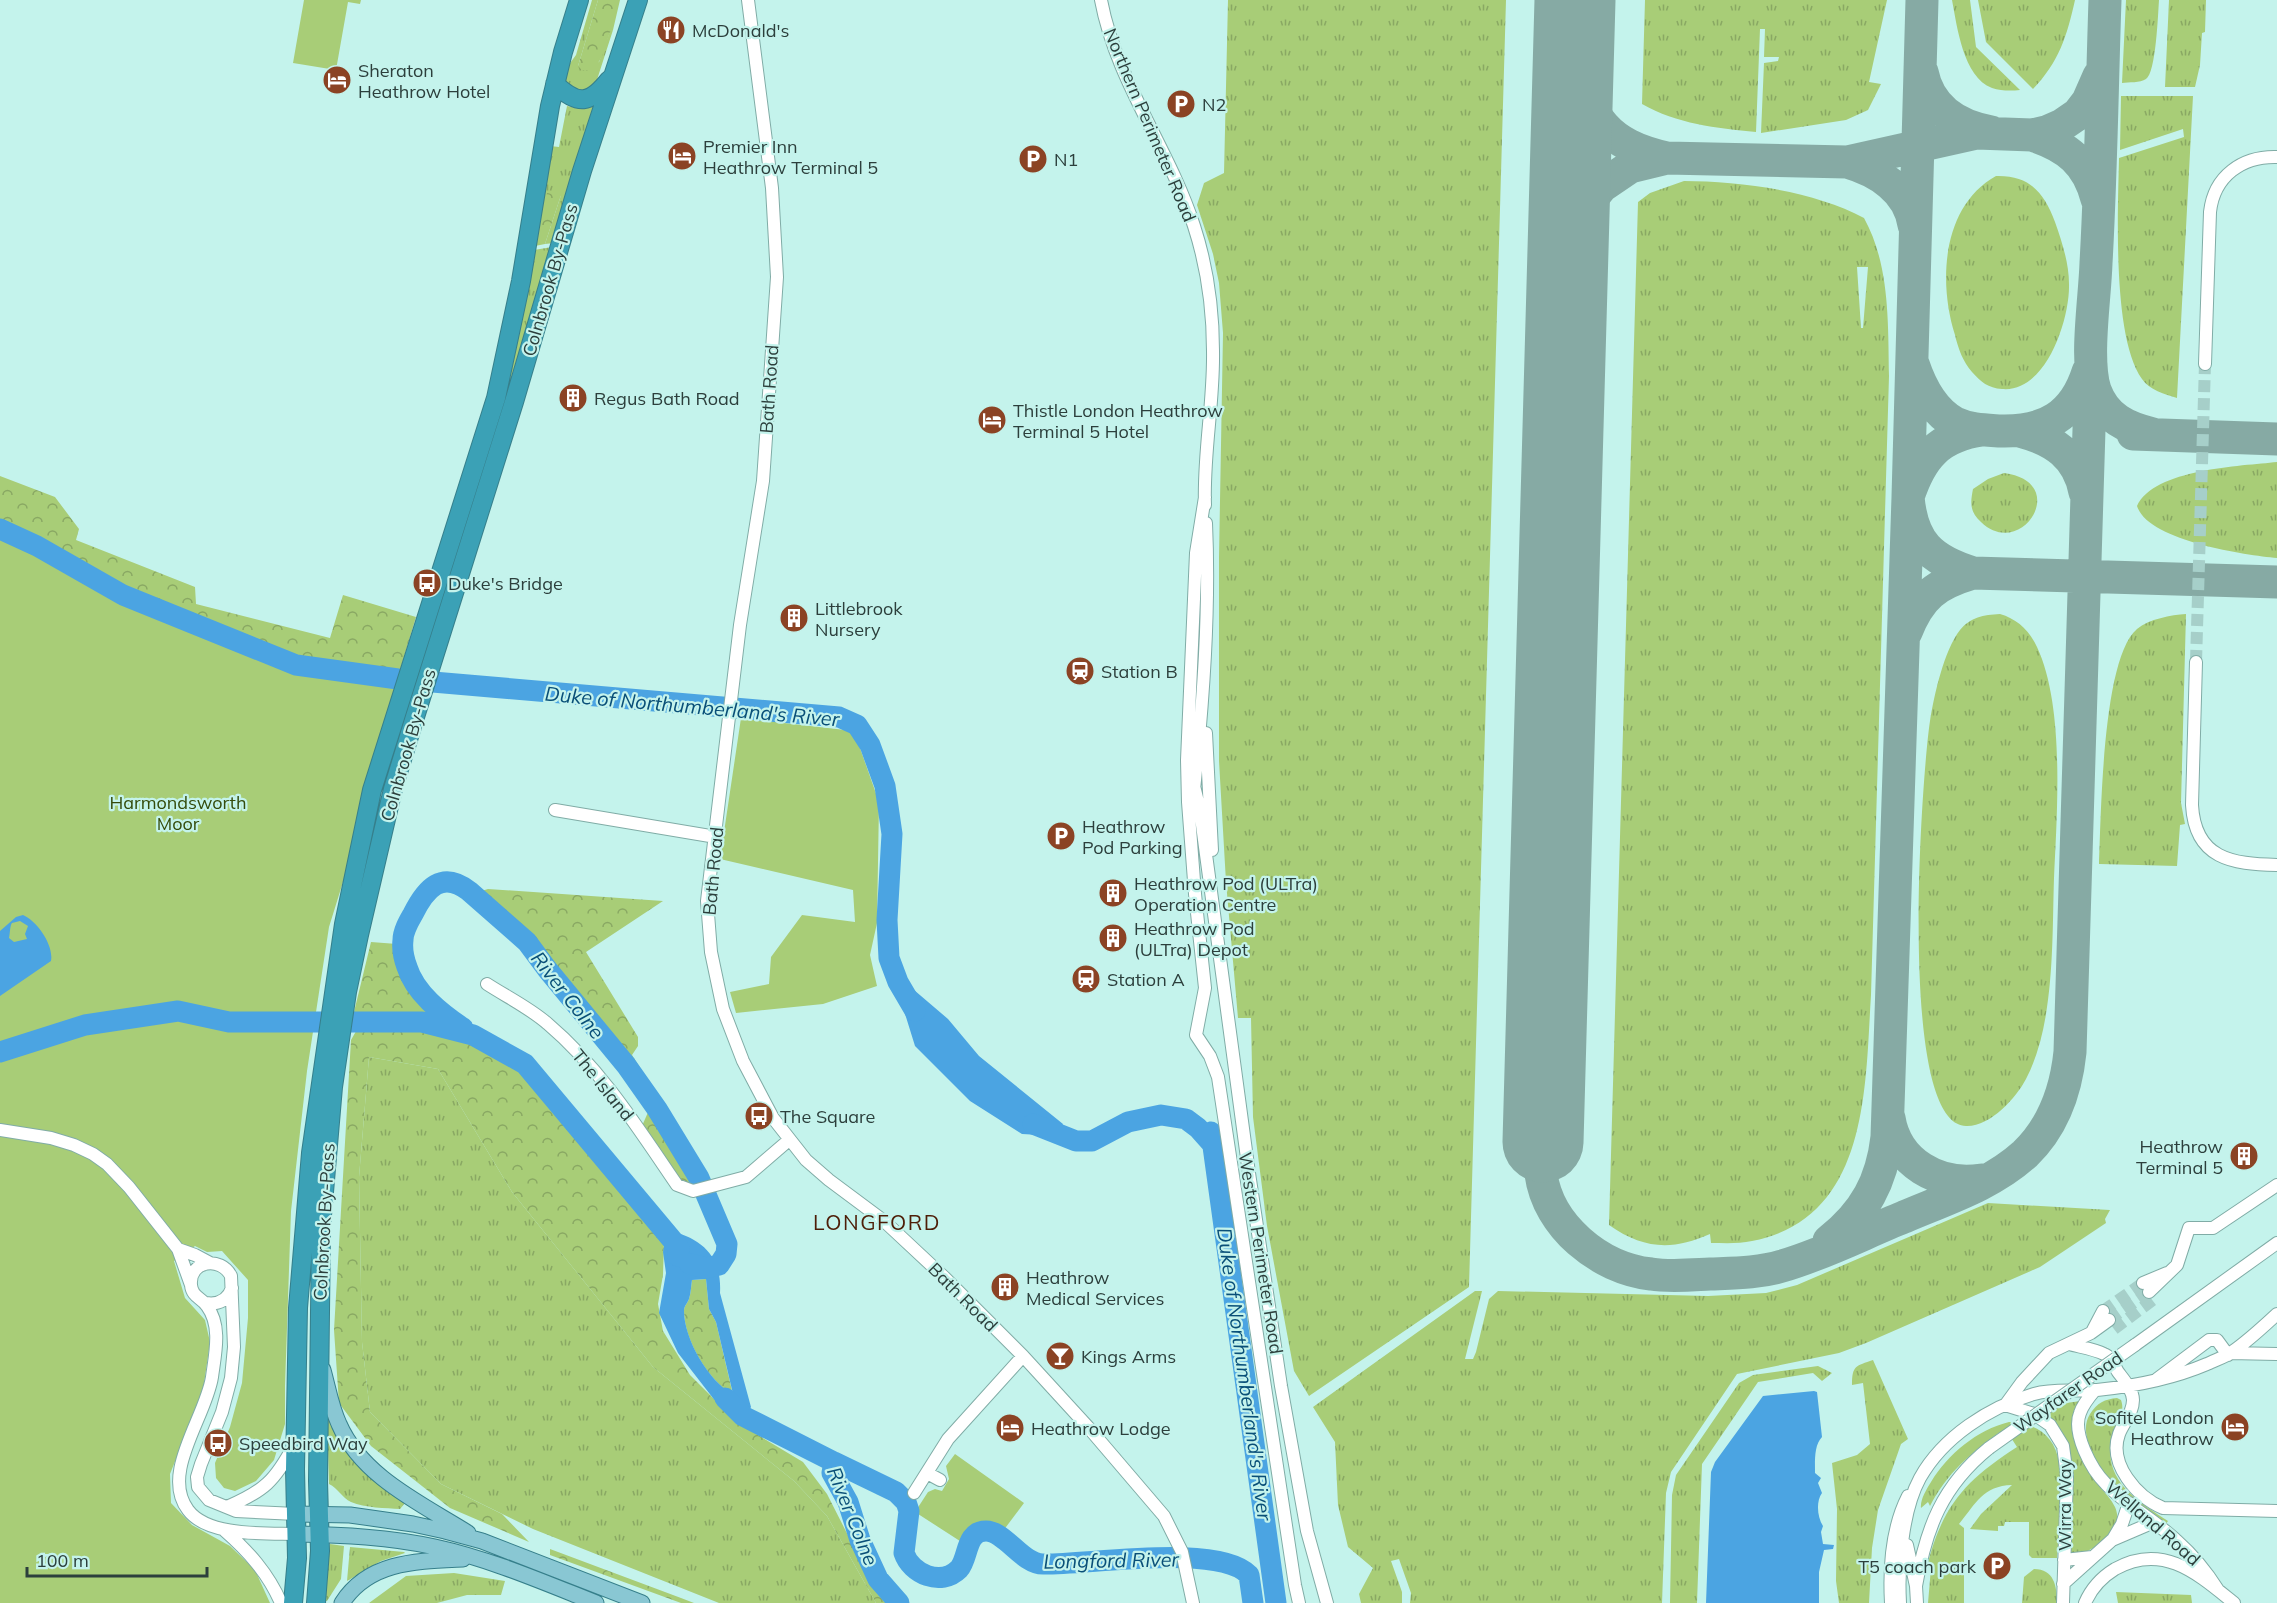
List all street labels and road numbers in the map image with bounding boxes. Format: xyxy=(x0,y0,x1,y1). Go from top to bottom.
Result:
street label: Northern Perimeter Road xyxy=(1099,25,1201,225)
street label: Colnbrook By-Pass xyxy=(517,201,583,359)
street label: Bath Road xyxy=(754,344,784,434)
street label: Colnbrook By-Pass xyxy=(375,666,441,824)
street label: Bath Road xyxy=(698,826,728,916)
street label: The Island xyxy=(567,1044,639,1126)
street label: Colnbrook By-Pass xyxy=(308,1143,340,1301)
street label: Western Perimeter Road xyxy=(1234,1150,1288,1356)
street label: Bath Road xyxy=(924,1258,1002,1336)
street label: Wayfarer Road xyxy=(2009,1346,2127,1438)
street label: Wirra Way xyxy=(2053,1459,2076,1551)
street label: Welland Road xyxy=(2101,1476,2205,1570)

